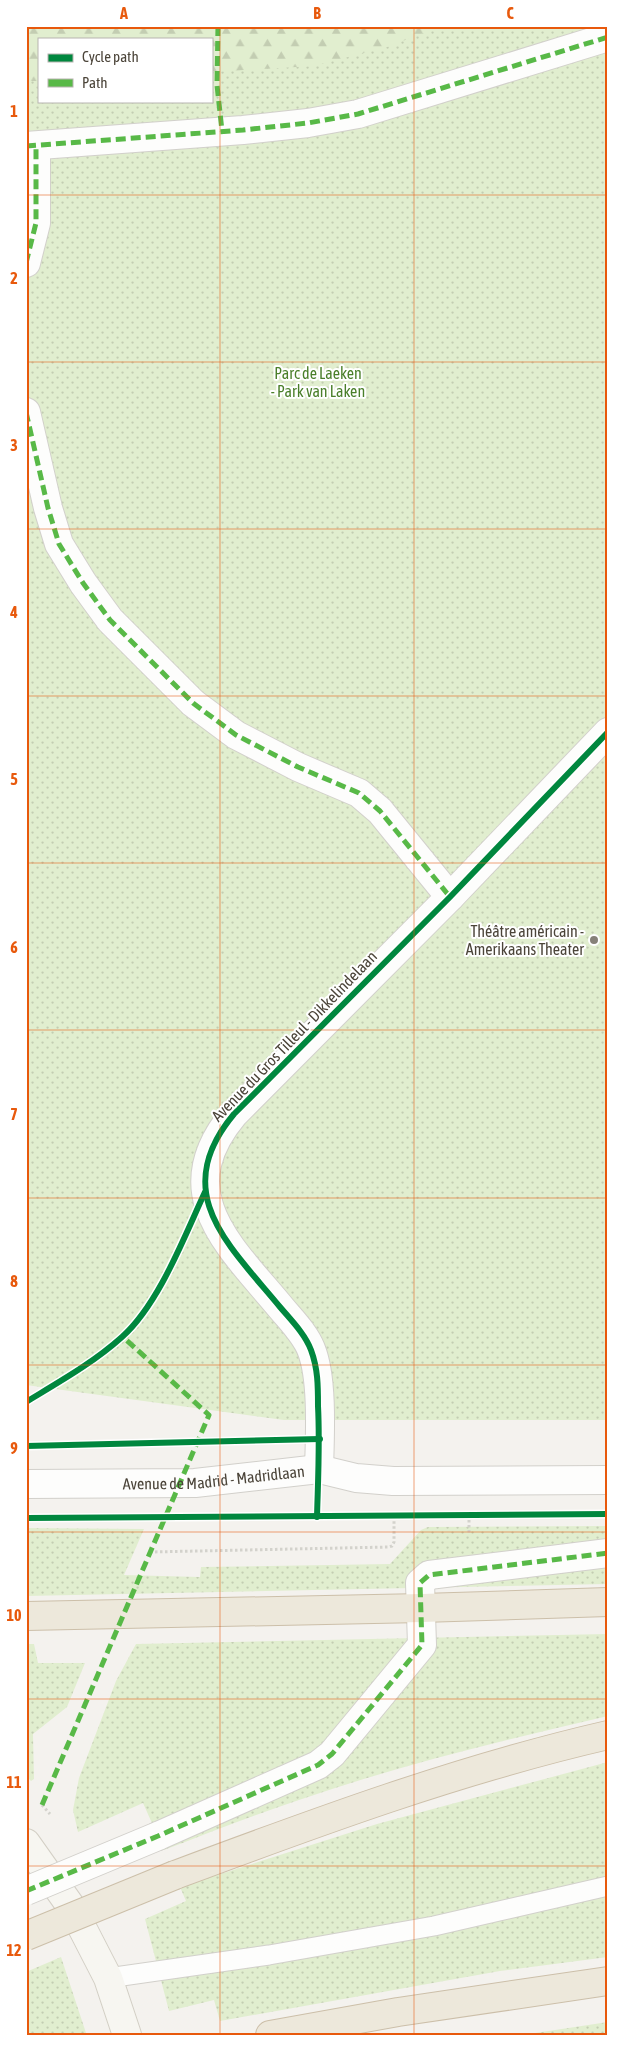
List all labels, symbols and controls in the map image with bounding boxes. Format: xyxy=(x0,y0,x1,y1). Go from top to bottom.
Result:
text: A xyxy=(119,4,128,22)
text: B xyxy=(313,4,321,22)
text: C xyxy=(506,4,514,22)
legend xyxy=(38,38,212,102)
text: Cycle path xyxy=(82,48,139,65)
text: Path xyxy=(82,74,108,91)
text: 1 xyxy=(10,102,18,120)
text: 2 xyxy=(10,269,18,287)
park label: Parc de Laeken - Park van Laken xyxy=(271,364,365,400)
text: 3 xyxy=(10,436,18,454)
text: 4 xyxy=(9,603,18,621)
text: 5 xyxy=(10,770,18,788)
place label: Théâtre américain - Amerikaans Theater xyxy=(466,922,584,958)
marker: Théâtre américain - Amerikaans Theater xyxy=(588,934,600,946)
text: 6 xyxy=(10,938,18,956)
street label: Avenue du Gros Tilleul - Dikkelindelaan xyxy=(208,947,380,1125)
text: 7 xyxy=(10,1105,18,1123)
text: 8 xyxy=(10,1272,18,1290)
text: 9 xyxy=(10,1439,18,1457)
street label: Avenue de Madrid - Madridlaan xyxy=(123,1462,306,1492)
text: 10 xyxy=(6,1606,22,1624)
text: 11 xyxy=(6,1773,22,1791)
text: 12 xyxy=(6,1941,22,1959)

